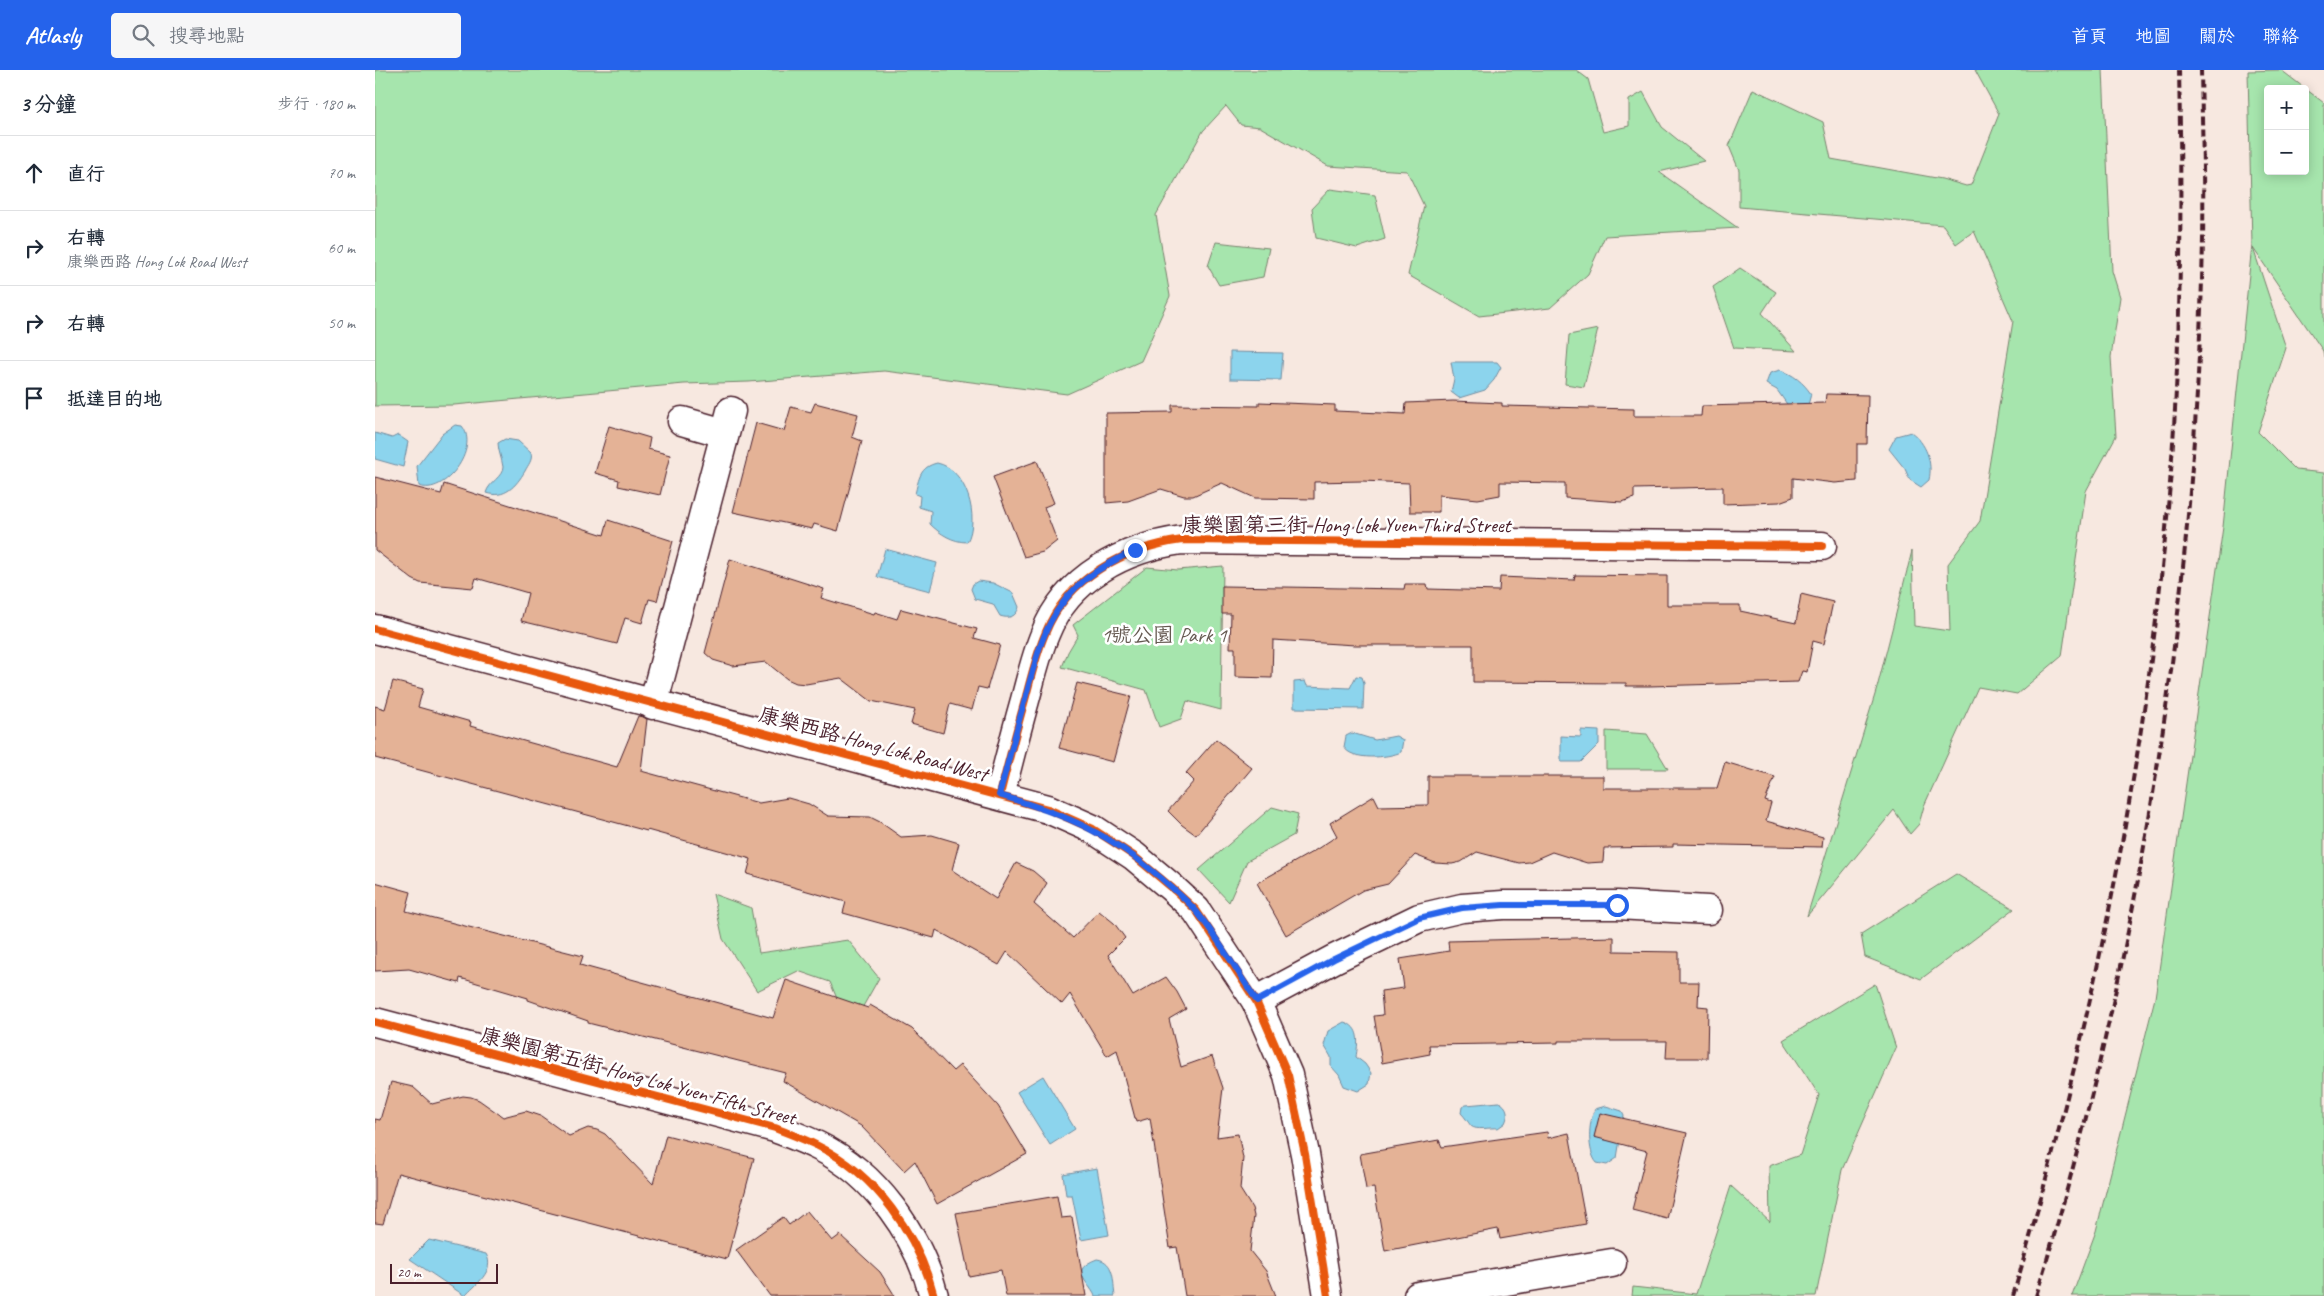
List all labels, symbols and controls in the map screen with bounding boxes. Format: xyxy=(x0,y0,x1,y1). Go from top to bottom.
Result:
search box xyxy=(111,13,461,58)
text: Atlasly xyxy=(25,20,81,50)
icon: search xyxy=(129,21,157,49)
text: 搜尋地點 xyxy=(169,24,245,48)
text: 首頁 xyxy=(2071,25,2107,47)
text: 地圖 xyxy=(2135,25,2171,47)
text: 關於 xyxy=(2199,25,2235,47)
text: 聯絡 xyxy=(2263,25,2299,47)
map controls xyxy=(2264,85,2309,175)
button: + xyxy=(2264,85,2309,130)
text: 3 分鐘 xyxy=(20,91,77,117)
text: 步行 · 180 m xyxy=(278,94,355,114)
button: − xyxy=(2264,130,2309,175)
icon: ahead xyxy=(20,159,48,187)
text: 直行 xyxy=(67,162,105,186)
text: 70 m xyxy=(328,163,355,183)
text: 右轉 xyxy=(67,226,105,250)
icon: right xyxy=(20,234,48,262)
text: 60 m xyxy=(328,238,355,258)
text: 康樂西路 Hong Lok Road West xyxy=(67,252,247,272)
icon: right xyxy=(20,309,48,337)
text: 右轉 xyxy=(67,312,105,336)
text: 50 m xyxy=(328,313,355,333)
icon: arrive xyxy=(20,384,48,412)
text: 抵達目的地 xyxy=(67,387,162,411)
street label: 康樂園第三街 Hong Lok Yuen Third Street xyxy=(1181,512,1513,538)
route end xyxy=(1124,539,1147,562)
park label: 1號公園 Park 1 xyxy=(1101,622,1228,648)
street label: 康樂西路 Hong Lok Road West xyxy=(756,701,993,788)
route start xyxy=(1606,894,1629,917)
street label: 康樂園第五街 Hong Lok Yuen Fifth Street xyxy=(477,1021,801,1131)
scale bar xyxy=(390,1261,497,1284)
text: 20 m xyxy=(397,1264,421,1281)

